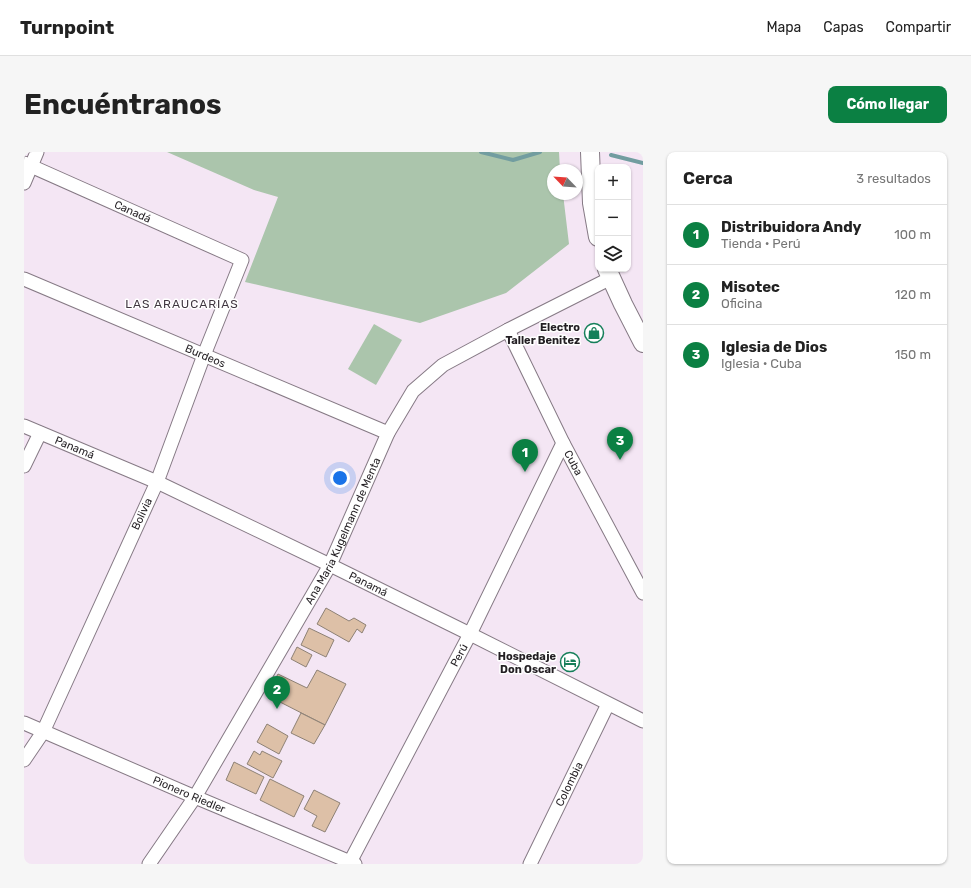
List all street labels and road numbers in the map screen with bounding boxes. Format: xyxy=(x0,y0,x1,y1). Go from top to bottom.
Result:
street label: Canadá xyxy=(112,198,153,225)
street label: Burdeos xyxy=(183,341,228,370)
street label: Panamá xyxy=(53,433,96,461)
street label: Cuba xyxy=(562,448,585,477)
street label: Ana Maria Kugelmann de Menta xyxy=(302,455,383,606)
street label: Bolivia xyxy=(129,496,155,532)
street label: Panamá xyxy=(347,569,390,599)
street label: Perú xyxy=(448,642,470,669)
street label: Colombia xyxy=(553,760,585,808)
street label: Pionero Riedler xyxy=(151,773,228,816)

